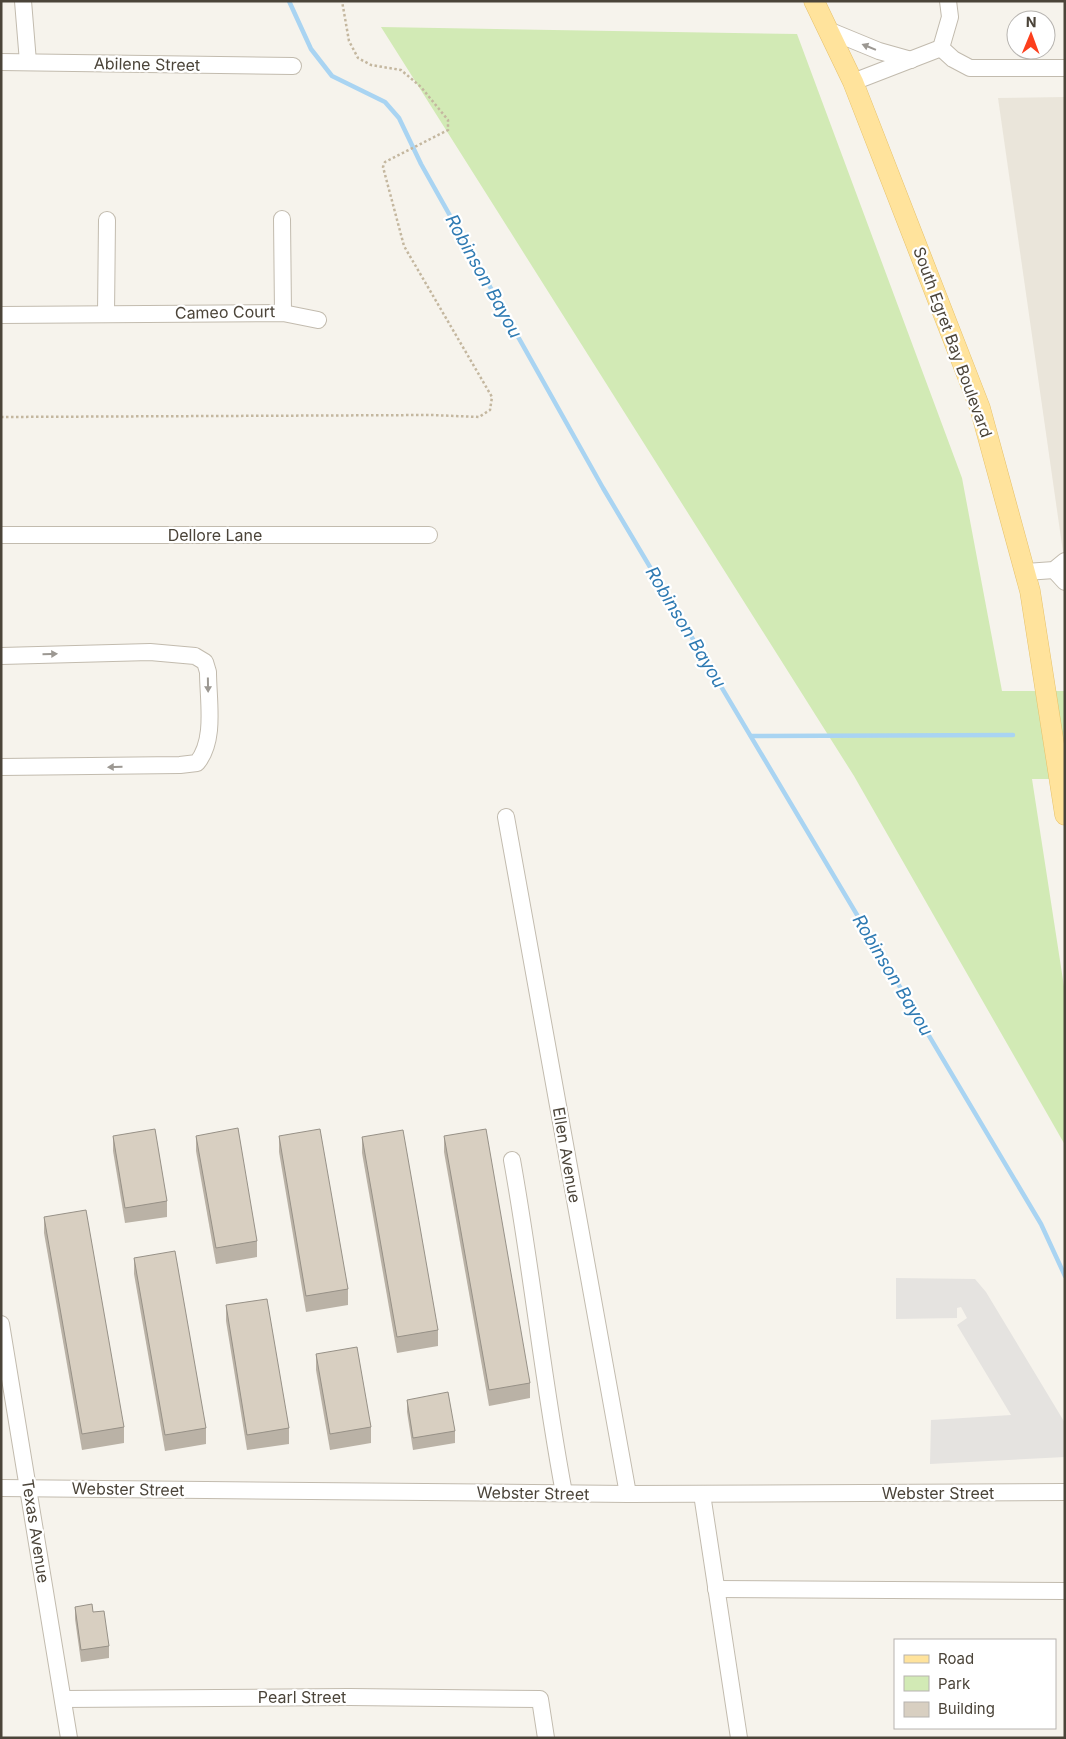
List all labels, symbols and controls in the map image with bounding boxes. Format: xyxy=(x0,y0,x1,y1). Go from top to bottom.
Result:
north arrow xyxy=(1006,10,1056,60)
text: N xyxy=(1026,13,1037,30)
one-way arrow xyxy=(861,43,876,51)
street label: Abilene Street xyxy=(94,53,200,75)
water label: Robinson Bayou xyxy=(441,211,527,342)
street label: South Egret Bay Boulevard xyxy=(909,244,997,440)
street label: Cameo Court xyxy=(175,301,275,323)
street label: Dellore Lane xyxy=(168,525,262,545)
water label: Robinson Bayou xyxy=(641,562,731,692)
one-way arrow xyxy=(42,649,58,657)
one-way arrow xyxy=(204,677,212,693)
one-way arrow xyxy=(107,763,123,771)
water label: Robinson Bayou xyxy=(848,910,938,1040)
street label: Ellen Avenue xyxy=(549,1106,585,1204)
street label: Texas Avenue xyxy=(18,1478,54,1584)
street label: Webster Street xyxy=(72,1478,184,1500)
street label: Webster Street xyxy=(477,1482,589,1504)
street label: Webster Street xyxy=(882,1483,994,1503)
legend xyxy=(894,1639,1056,1729)
text: Road xyxy=(938,1649,974,1668)
text: Park xyxy=(938,1674,971,1693)
street label: Pearl Street xyxy=(258,1687,346,1707)
text: Building xyxy=(938,1699,995,1718)

